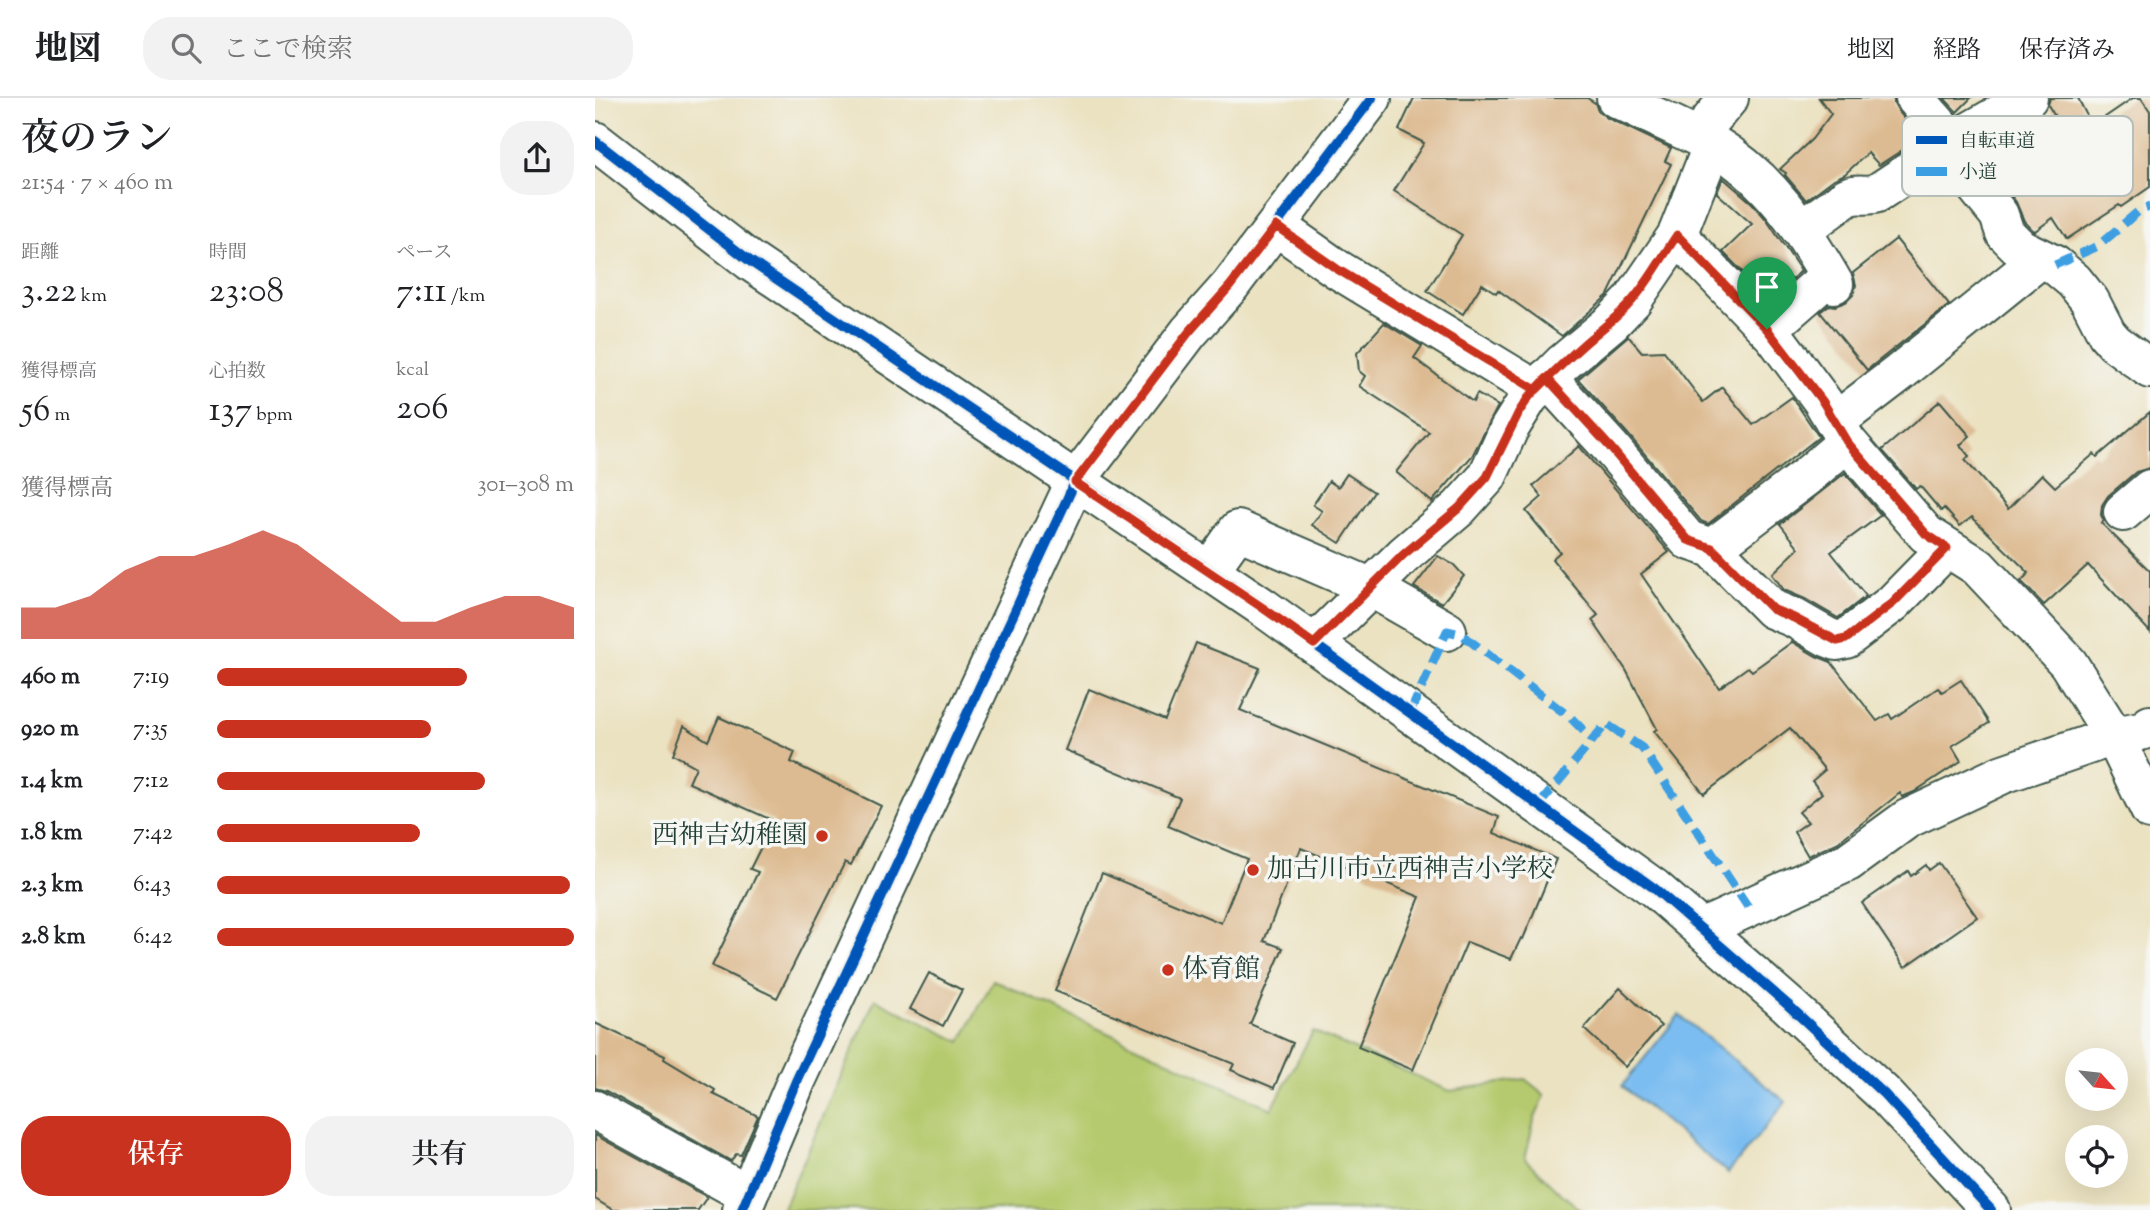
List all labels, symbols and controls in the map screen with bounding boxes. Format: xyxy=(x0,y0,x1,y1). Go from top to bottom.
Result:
search box xyxy=(143,17,633,80)
text: 地図 xyxy=(35,27,101,75)
icon: search xyxy=(167,29,205,67)
text: ここで検索 xyxy=(223,32,353,69)
text: 地図 xyxy=(1847,34,1895,68)
text: 経路 xyxy=(1933,34,1981,68)
text: 保存済み xyxy=(2019,34,2115,68)
text: 夜のラン xyxy=(21,114,173,168)
legend xyxy=(1902,116,2133,196)
button: share xyxy=(500,121,574,195)
text: 自転車道 xyxy=(1959,129,2035,156)
text: 小道 xyxy=(1959,160,1997,187)
text: 21:54 · 7 × 460 m xyxy=(21,167,173,200)
text: 距離 xyxy=(21,240,59,267)
text: 時間 xyxy=(209,240,247,267)
text: ペース xyxy=(396,240,452,267)
pin xyxy=(1737,257,1797,329)
text: 3.22 xyxy=(21,267,77,318)
text: 23:08 xyxy=(209,267,284,318)
text: 7:11 xyxy=(396,267,447,318)
icon: arrive xyxy=(1748,268,1786,306)
text: km xyxy=(77,283,107,310)
text: /km xyxy=(447,283,485,310)
text: kcal xyxy=(396,357,429,384)
text: 獲得標高 xyxy=(21,359,97,386)
text: 心拍数 xyxy=(209,359,266,386)
text: 206 xyxy=(396,384,449,435)
text: 56 xyxy=(21,386,50,437)
text: 137 xyxy=(209,386,252,437)
text: m xyxy=(50,402,70,429)
text: bpm xyxy=(252,402,293,429)
text: 301–308 m xyxy=(477,469,574,502)
text: 獲得標高 xyxy=(21,473,113,506)
text: 460 m xyxy=(21,661,80,694)
text: 7:19 xyxy=(133,661,169,694)
text: 920 m xyxy=(21,713,79,746)
text: 7:35 xyxy=(133,713,168,746)
text: 1.4 km xyxy=(21,765,83,798)
text: 7:12 xyxy=(133,765,169,798)
text: 1.8 km xyxy=(21,817,83,850)
text: 7:42 xyxy=(133,817,173,850)
place label: 西神吉幼稚園 xyxy=(652,818,808,855)
marker: 西神吉幼稚園 xyxy=(814,828,830,844)
place label: 加古川市立西神吉小学校 xyxy=(1267,852,1553,889)
marker: 加古川市立西神吉小学校 xyxy=(1245,862,1261,878)
text: 2.3 km xyxy=(21,869,83,902)
text: 6:43 xyxy=(133,869,171,902)
text: 2.8 km xyxy=(21,921,86,954)
text: 6:42 xyxy=(133,921,173,954)
place label: 体育館 xyxy=(1182,952,1260,989)
marker: 体育館 xyxy=(1160,962,1176,978)
north arrow xyxy=(2065,1048,2128,1111)
map controls xyxy=(2065,1048,2128,1188)
button: 保存 xyxy=(21,1116,291,1196)
button: 共有 xyxy=(305,1116,574,1196)
button: locate xyxy=(2065,1125,2128,1188)

